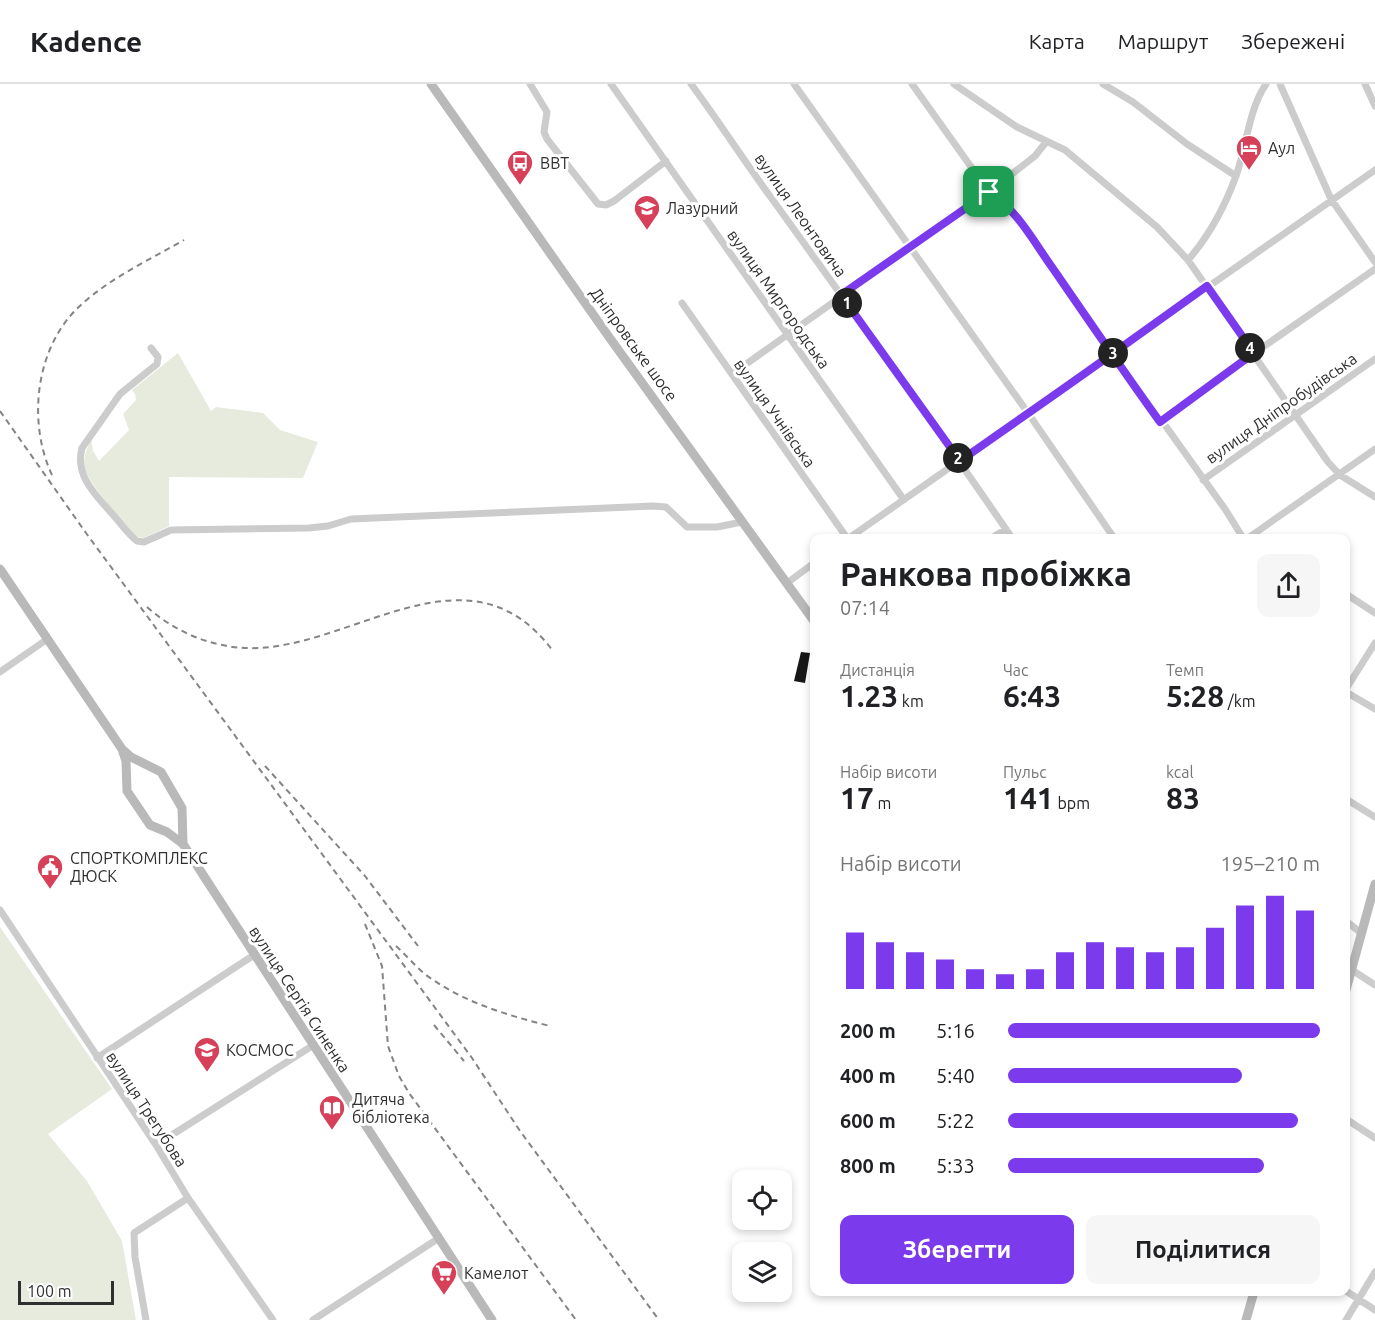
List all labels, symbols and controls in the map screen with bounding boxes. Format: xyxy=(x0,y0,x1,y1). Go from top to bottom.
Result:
text: Kadence xyxy=(30,26,142,57)
text: Карта xyxy=(1029,29,1085,53)
text: Маршрут xyxy=(1118,29,1208,53)
text: Збережені xyxy=(1241,29,1345,53)
hotel icon: Аул xyxy=(1234,133,1264,171)
place label: Аул xyxy=(1268,139,1295,157)
bus stop icon: ВВТ xyxy=(505,148,535,186)
street label: вулиця Леонтовича xyxy=(752,150,850,280)
place label: ВВТ xyxy=(540,154,569,172)
pin xyxy=(963,166,1014,217)
icon: arrive xyxy=(972,175,1005,208)
school or university icon: Лазурний xyxy=(632,193,662,231)
place label: Лазурний xyxy=(666,199,738,217)
street label: вулиця Миргородська xyxy=(724,226,834,372)
street label: Дніпровське шосе xyxy=(587,284,681,404)
pin: 1 xyxy=(832,288,862,318)
text: 1 xyxy=(842,294,852,312)
pin: 4 xyxy=(1235,333,1265,363)
pin: 3 xyxy=(1098,338,1128,368)
text: 4 xyxy=(1245,339,1255,357)
text: 3 xyxy=(1108,344,1118,362)
street label: вулиця Дніпробудівська xyxy=(1202,349,1360,467)
street label: вулиця Учнівська xyxy=(731,355,819,471)
pin: 2 xyxy=(943,443,973,473)
text: 2 xyxy=(953,449,963,467)
button: share xyxy=(1257,554,1320,617)
text: Ранкова пробіжка xyxy=(840,555,1132,592)
text: 07:14 xyxy=(840,596,890,619)
text: Дистанція xyxy=(840,661,915,679)
text: Час xyxy=(1003,661,1029,679)
text: Темп xyxy=(1166,661,1204,679)
text: 1.23 xyxy=(840,679,898,713)
text: 6:43 xyxy=(1003,679,1061,713)
text: 5:28 xyxy=(1166,679,1224,713)
text: km xyxy=(898,692,924,710)
text: /km xyxy=(1224,692,1256,710)
text: Набір висоти xyxy=(840,763,937,781)
text: Пульс xyxy=(1003,763,1047,781)
text: kcal xyxy=(1166,763,1194,781)
text: 17 xyxy=(840,781,874,815)
text: 141 xyxy=(1003,781,1054,815)
text: 83 xyxy=(1166,781,1200,815)
text: m xyxy=(874,794,891,812)
text: bpm xyxy=(1054,794,1090,812)
place label: СПОРТКОМПЛЕКС ДЮСК xyxy=(70,849,208,885)
public building icon: СПОРТКОМПЛЕКС ДЮСК xyxy=(35,852,65,890)
text: Набір висоти xyxy=(840,852,962,875)
text: 195–210 m xyxy=(1221,852,1320,875)
street label: вулиця Сергія Синенка xyxy=(246,923,354,1075)
text: 200 m xyxy=(840,1019,896,1042)
text: 5:16 xyxy=(936,1019,975,1042)
school or university icon: КОСМОС xyxy=(192,1035,222,1073)
place label: КОСМОС xyxy=(226,1041,294,1059)
street label: вулиця Трегубова xyxy=(103,1048,191,1170)
text: 400 m xyxy=(840,1064,896,1087)
text: 5:40 xyxy=(936,1064,975,1087)
place label: Дитяча бібліотека xyxy=(352,1090,430,1126)
library icon: Дитяча бібліотека xyxy=(317,1093,347,1131)
text: 600 m xyxy=(840,1109,896,1132)
text: 5:22 xyxy=(936,1109,975,1132)
text: 800 m xyxy=(840,1154,896,1177)
text: 5:33 xyxy=(936,1154,975,1177)
map controls xyxy=(732,1170,792,1302)
button: locate xyxy=(732,1170,792,1230)
button: Зберегти xyxy=(840,1215,1074,1284)
button: Поділитися xyxy=(1086,1215,1320,1284)
button: layers xyxy=(732,1242,792,1302)
supermarket icon: Камелот xyxy=(429,1258,459,1296)
place label: Камелот xyxy=(464,1264,528,1282)
scale bar xyxy=(18,1278,114,1306)
text: 100 m xyxy=(27,1282,72,1300)

